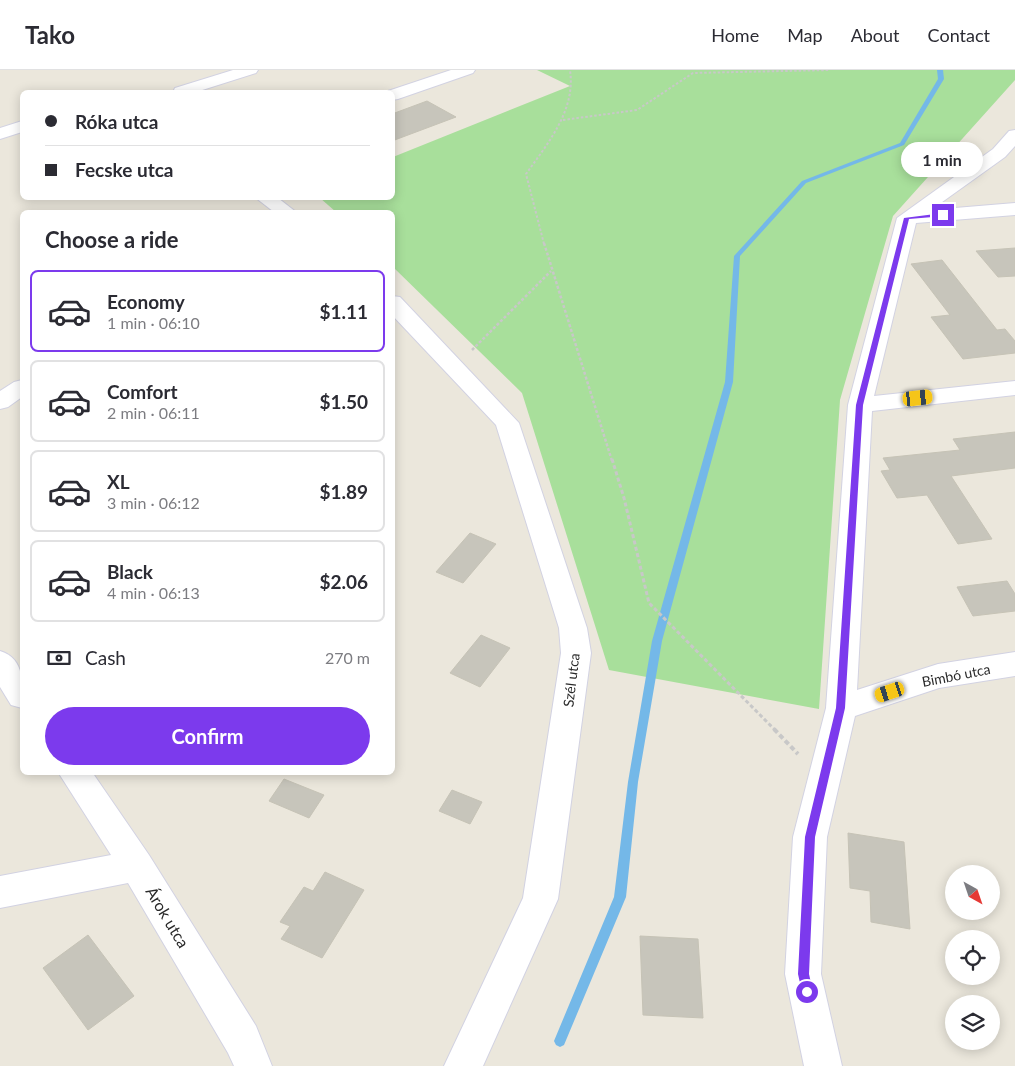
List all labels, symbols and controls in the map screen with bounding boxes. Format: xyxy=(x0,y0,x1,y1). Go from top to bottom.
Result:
text: Tako xyxy=(25,20,75,49)
text: Home xyxy=(711,24,759,46)
text: Map xyxy=(787,24,823,46)
text: About xyxy=(851,24,900,46)
text: Contact xyxy=(928,24,990,46)
text: Róka utca xyxy=(75,110,158,133)
callout: 1 min xyxy=(902,142,984,178)
text: 1 min xyxy=(922,150,962,169)
text: Fecske utca xyxy=(75,158,174,181)
route end xyxy=(932,204,954,226)
text: Choose a ride xyxy=(45,226,179,253)
icon: car xyxy=(47,289,92,334)
text: Economy xyxy=(107,290,185,313)
text: $1.11 xyxy=(319,300,368,323)
text: 1 min · 06:10 xyxy=(107,313,200,332)
icon: car xyxy=(47,379,92,424)
text: Comfort xyxy=(107,380,178,403)
car xyxy=(902,389,933,407)
text: $1.50 xyxy=(319,390,368,413)
text: 2 min · 06:11 xyxy=(107,403,200,422)
icon: car xyxy=(47,469,92,514)
text: XL xyxy=(107,470,130,493)
text: $1.89 xyxy=(319,480,368,503)
text: 3 min · 06:12 xyxy=(107,493,200,512)
icon: car xyxy=(47,559,92,604)
text: Black xyxy=(107,560,153,583)
text: $2.06 xyxy=(319,570,368,593)
text: 4 min · 06:13 xyxy=(107,583,200,602)
icon: cash xyxy=(45,644,73,672)
text: Cash xyxy=(85,646,126,669)
text: 270 m xyxy=(325,648,370,667)
street label: Szél utca xyxy=(559,652,583,708)
street label: Bimbó utca xyxy=(920,660,992,690)
car xyxy=(873,680,906,704)
button: Confirm xyxy=(45,707,370,765)
north arrow xyxy=(945,865,1000,920)
map controls xyxy=(945,865,1000,1050)
street label: Árok utca xyxy=(142,883,194,951)
button: locate xyxy=(945,930,1000,985)
route start xyxy=(796,981,818,1003)
button: layers xyxy=(945,995,1000,1050)

